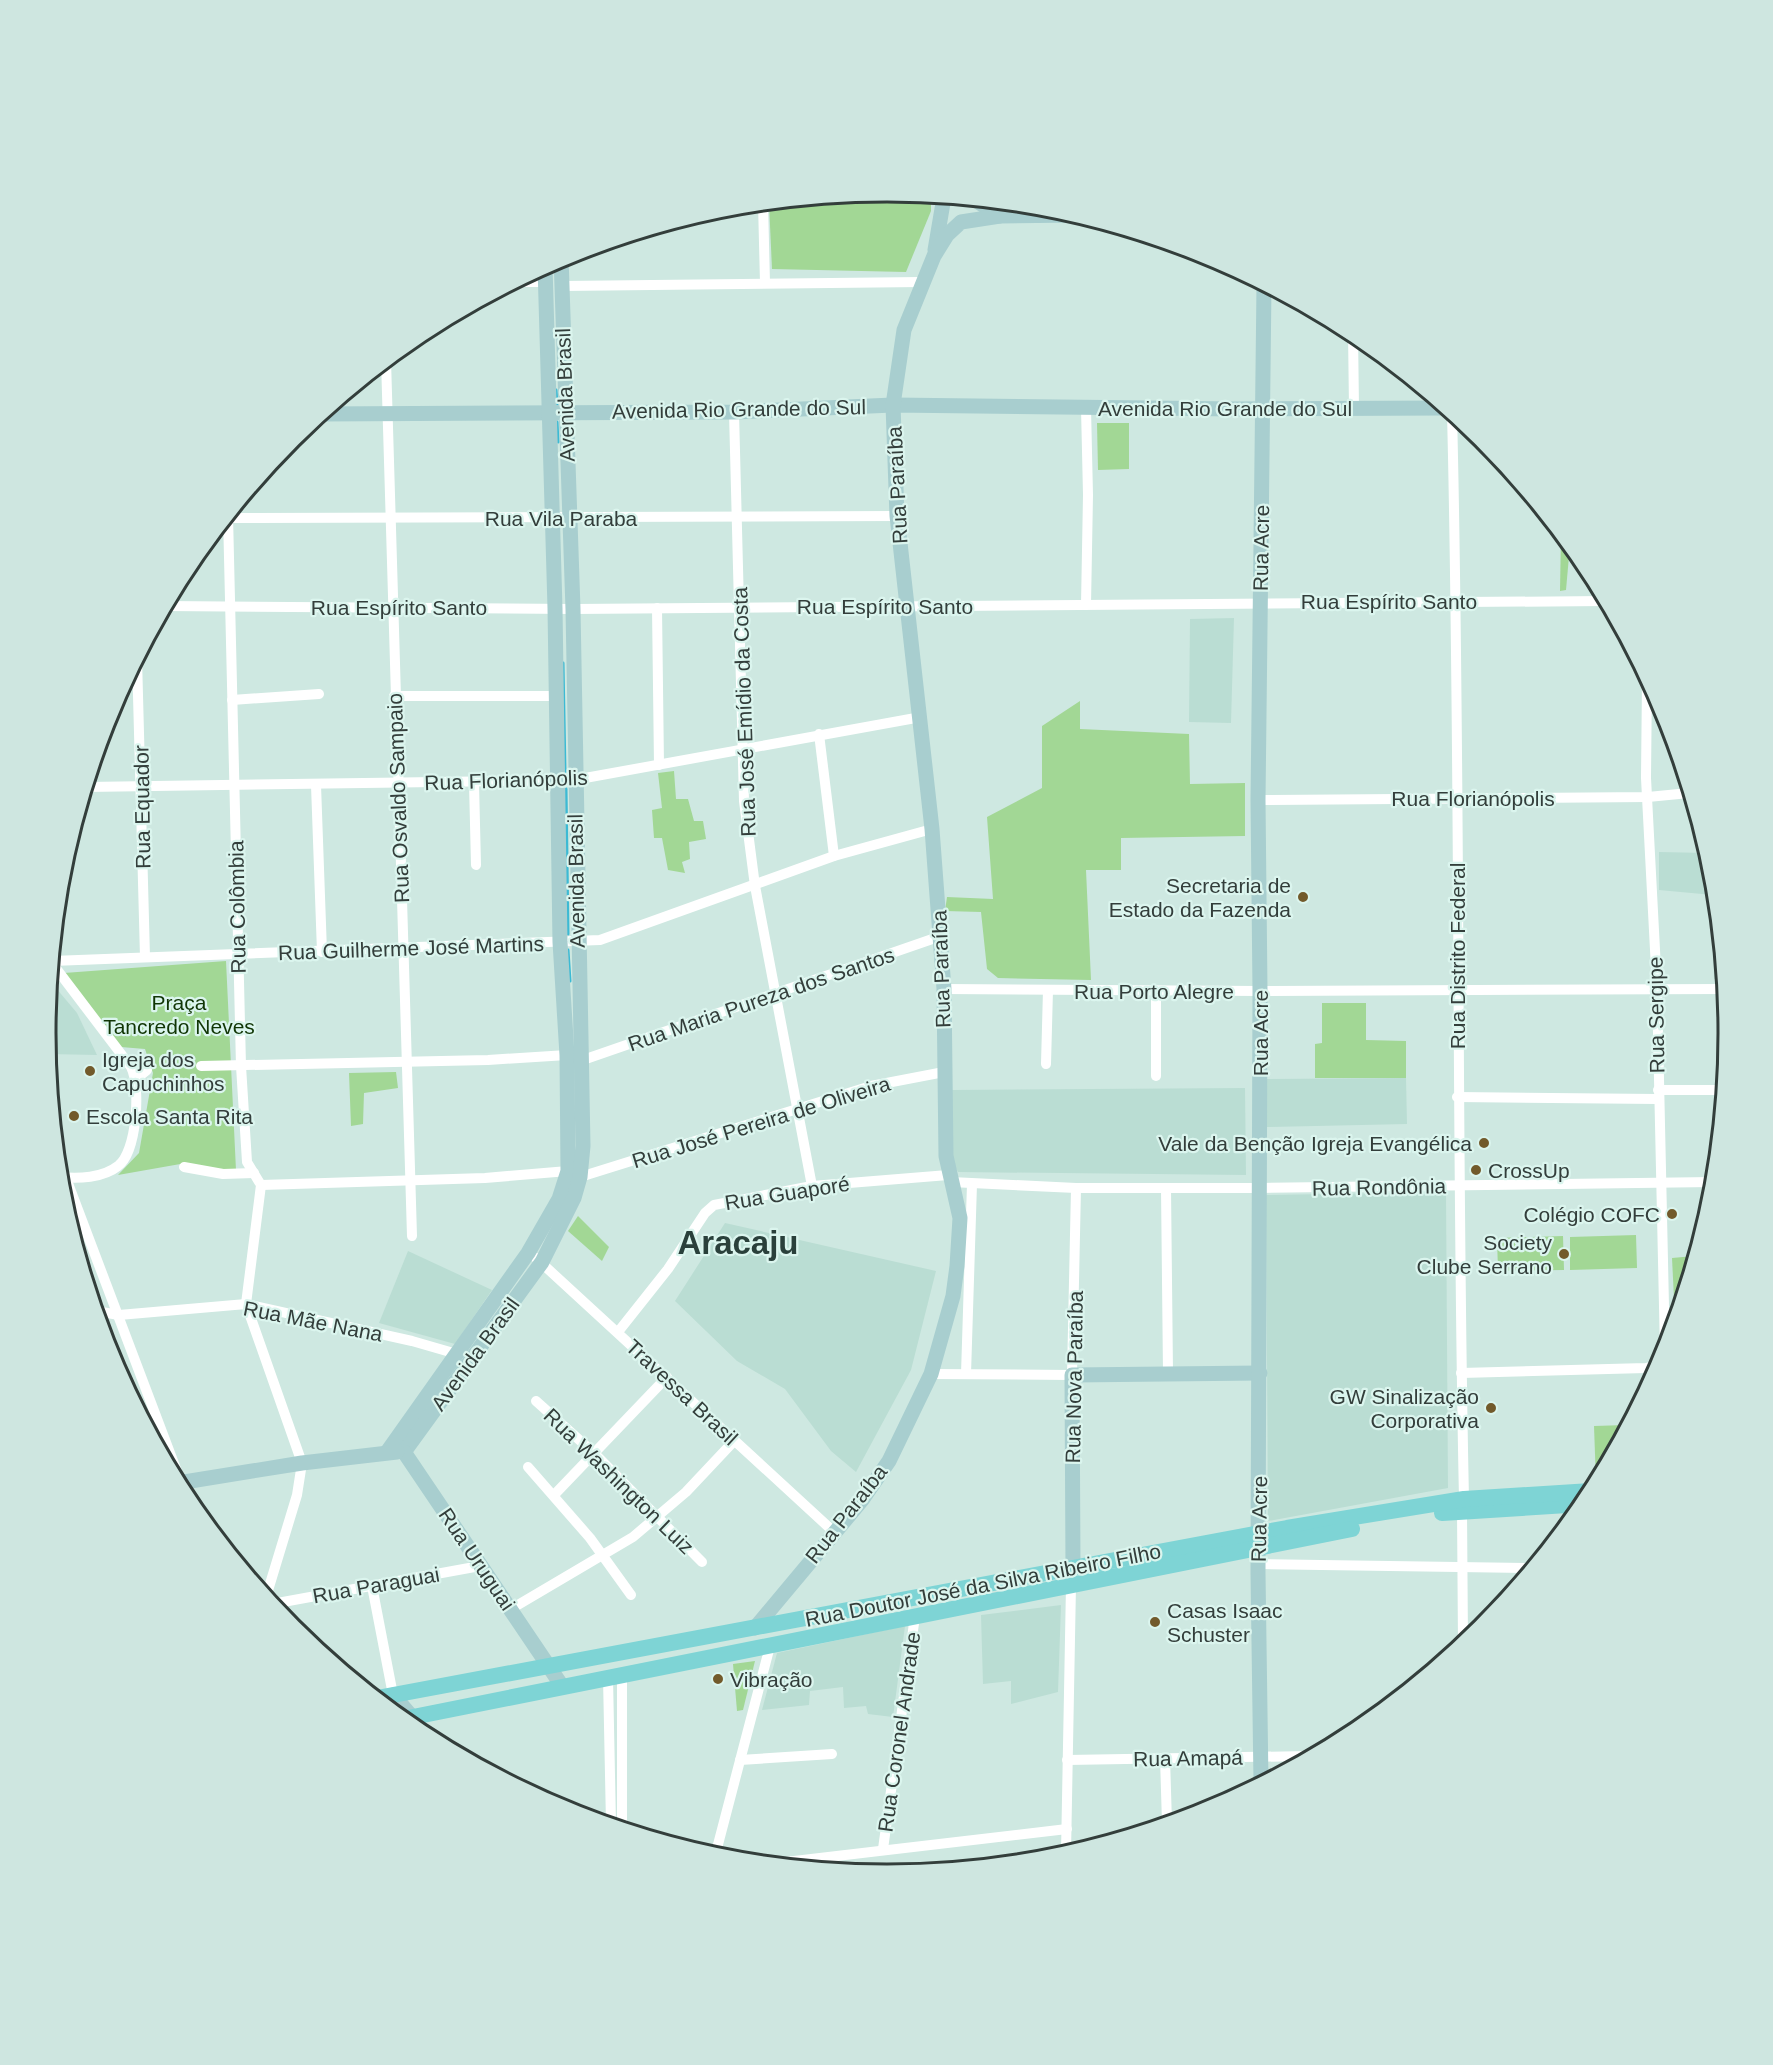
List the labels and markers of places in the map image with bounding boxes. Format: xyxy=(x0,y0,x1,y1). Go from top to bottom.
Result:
place label: Secretaria de Estado da Fazenda xyxy=(1109,874,1291,921)
marker: Secretaria de Estado da Fazenda xyxy=(1296,890,1310,904)
place label: Igreja dos Capuchinhos xyxy=(102,1048,225,1095)
marker: Igreja dos Capuchinhos xyxy=(83,1064,97,1078)
place label: Escola Santa Rita xyxy=(86,1105,253,1128)
marker: Escola Santa Rita xyxy=(67,1109,81,1123)
place label: Vale da Benção Igreja Evangélica xyxy=(1158,1132,1472,1155)
marker: Vale da Benção Igreja Evangélica xyxy=(1477,1136,1491,1150)
place label: CrossUp xyxy=(1488,1159,1570,1182)
marker: CrossUp xyxy=(1469,1163,1483,1177)
place label: Colégio COFC xyxy=(1523,1203,1660,1226)
marker: Colégio COFC xyxy=(1665,1207,1679,1221)
place label: Society Clube Serrano xyxy=(1417,1231,1552,1278)
marker: Society Clube Serrano xyxy=(1557,1247,1571,1261)
place label: GW Sinalização Corporativa xyxy=(1330,1385,1479,1432)
marker: GW Sinalização Corporativa xyxy=(1484,1401,1498,1415)
place label: Casas Isaac Schuster xyxy=(1167,1599,1283,1646)
marker: Casas Isaac Schuster xyxy=(1148,1615,1162,1629)
place label: Vibração xyxy=(730,1668,813,1691)
marker: Vibração xyxy=(711,1672,725,1686)

